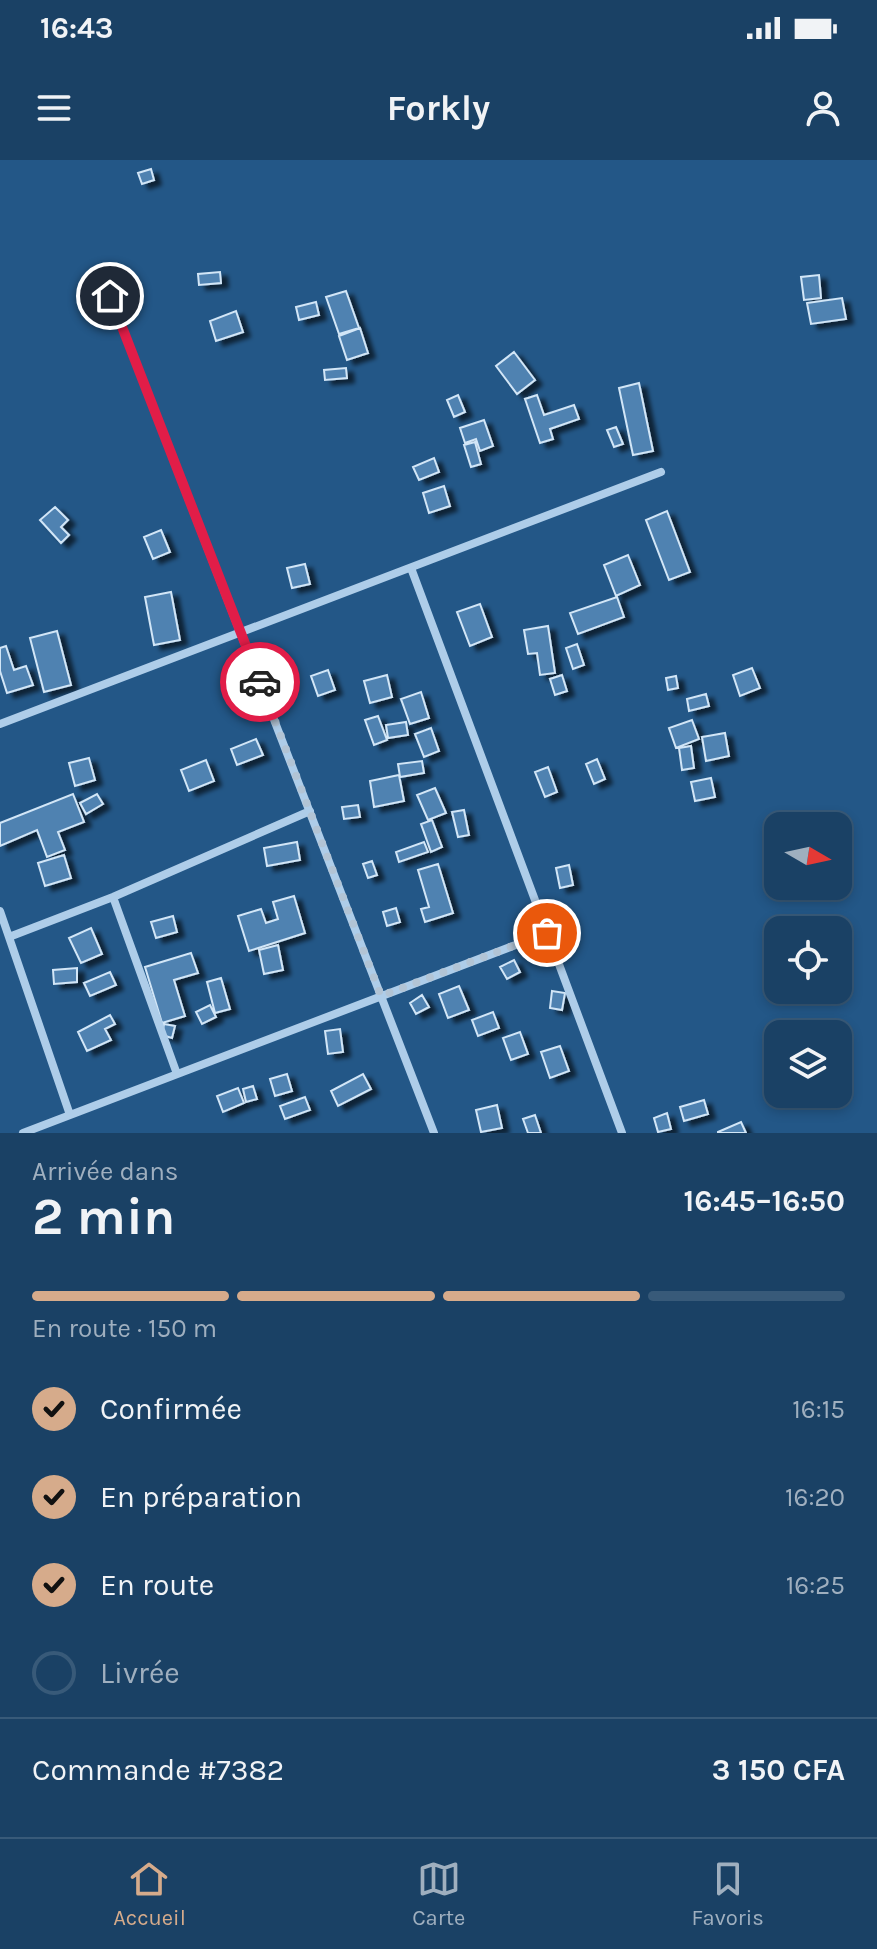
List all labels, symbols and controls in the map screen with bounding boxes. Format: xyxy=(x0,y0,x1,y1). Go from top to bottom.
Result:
text: 16:43 xyxy=(40,10,114,46)
icon: menu xyxy=(32,86,76,130)
icon: person xyxy=(801,86,845,130)
text: Forkly xyxy=(387,87,490,129)
pin xyxy=(76,262,144,330)
icon: home xyxy=(88,274,132,318)
courier xyxy=(220,642,300,722)
icon: car xyxy=(238,660,282,704)
north arrow xyxy=(764,812,852,900)
map controls xyxy=(764,812,852,1108)
pin xyxy=(513,899,581,967)
icon: bag xyxy=(525,911,569,955)
button: locate xyxy=(764,916,852,1004)
button: layers xyxy=(764,1020,852,1108)
text: Arrivée dans xyxy=(32,1156,179,1187)
text: 16:45–16:50 xyxy=(684,1183,845,1219)
text: 2 min xyxy=(32,1186,175,1247)
text: En route · 150 m xyxy=(32,1313,217,1344)
icon: check xyxy=(32,1387,76,1431)
text: Confirmée xyxy=(100,1391,242,1427)
text: 16:15 xyxy=(792,1394,845,1425)
icon: check xyxy=(32,1475,76,1519)
text: En préparation xyxy=(100,1479,302,1515)
text: 16:20 xyxy=(785,1482,845,1513)
icon: check xyxy=(32,1563,76,1607)
text: En route xyxy=(100,1567,214,1603)
text: 16:25 xyxy=(786,1570,845,1601)
text: Livrée xyxy=(100,1655,180,1691)
text: Commande #7382 xyxy=(32,1752,284,1788)
text: 3 150 CFA xyxy=(712,1752,845,1788)
tab: Accueil xyxy=(113,1857,186,1931)
tab: Carte xyxy=(412,1857,465,1931)
tab: Favoris xyxy=(692,1857,764,1931)

